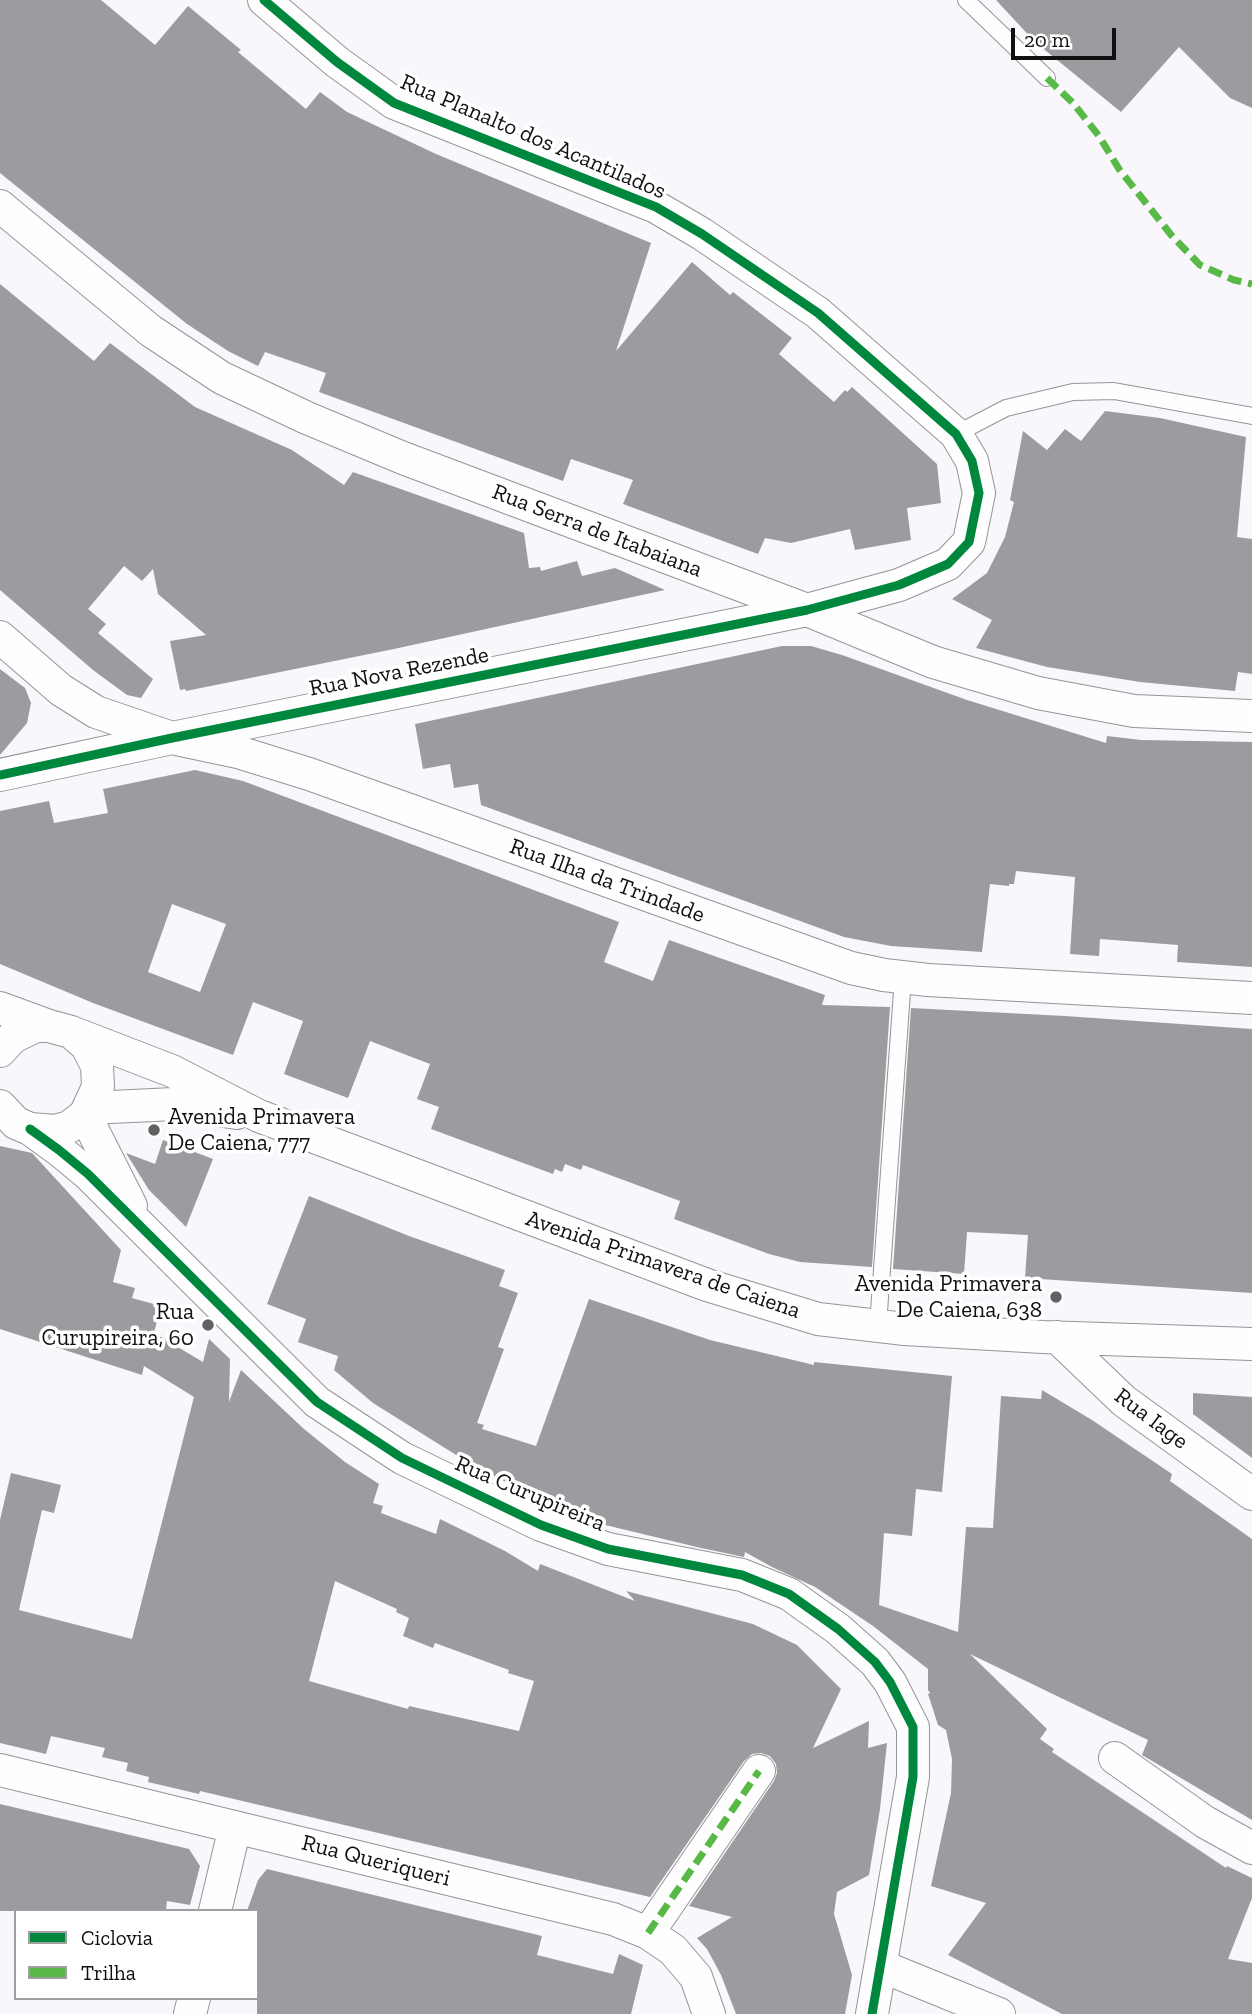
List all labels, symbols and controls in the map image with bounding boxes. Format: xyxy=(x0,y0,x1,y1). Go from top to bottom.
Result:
scale bar xyxy=(1014,14,1119,58)
text: 20 m xyxy=(1024,27,1070,52)
street label: Rua Planalto dos Acantilados xyxy=(396,68,670,206)
street label: Rua Serra de Itabaiana xyxy=(488,478,706,584)
street label: Rua Nova Rezende xyxy=(307,641,491,703)
street label: Rua Ilha da Trindade xyxy=(506,833,708,929)
place label: Avenida Primavera De Caiena, 777 xyxy=(168,1103,355,1157)
marker: Avenida Primavera De Caiena, 777 xyxy=(146,1122,162,1138)
street label: Avenida Primavera de Caiena xyxy=(522,1205,804,1325)
place label: Avenida Primavera De Caiena, 638 xyxy=(855,1270,1042,1324)
marker: Avenida Primavera De Caiena, 638 xyxy=(1048,1289,1064,1305)
place label: Rua Curupireira, 60 xyxy=(42,1298,194,1352)
marker: Rua Curupireira, 60 xyxy=(200,1317,216,1333)
street label: Rua Iage xyxy=(1109,1382,1193,1456)
street label: Rua Curupireira xyxy=(451,1450,609,1538)
street label: Rua Queriqueri xyxy=(299,1829,453,1893)
legend xyxy=(14,1909,259,2000)
text: Ciclovia xyxy=(81,1925,153,1950)
text: Trilha xyxy=(81,1960,136,1985)

